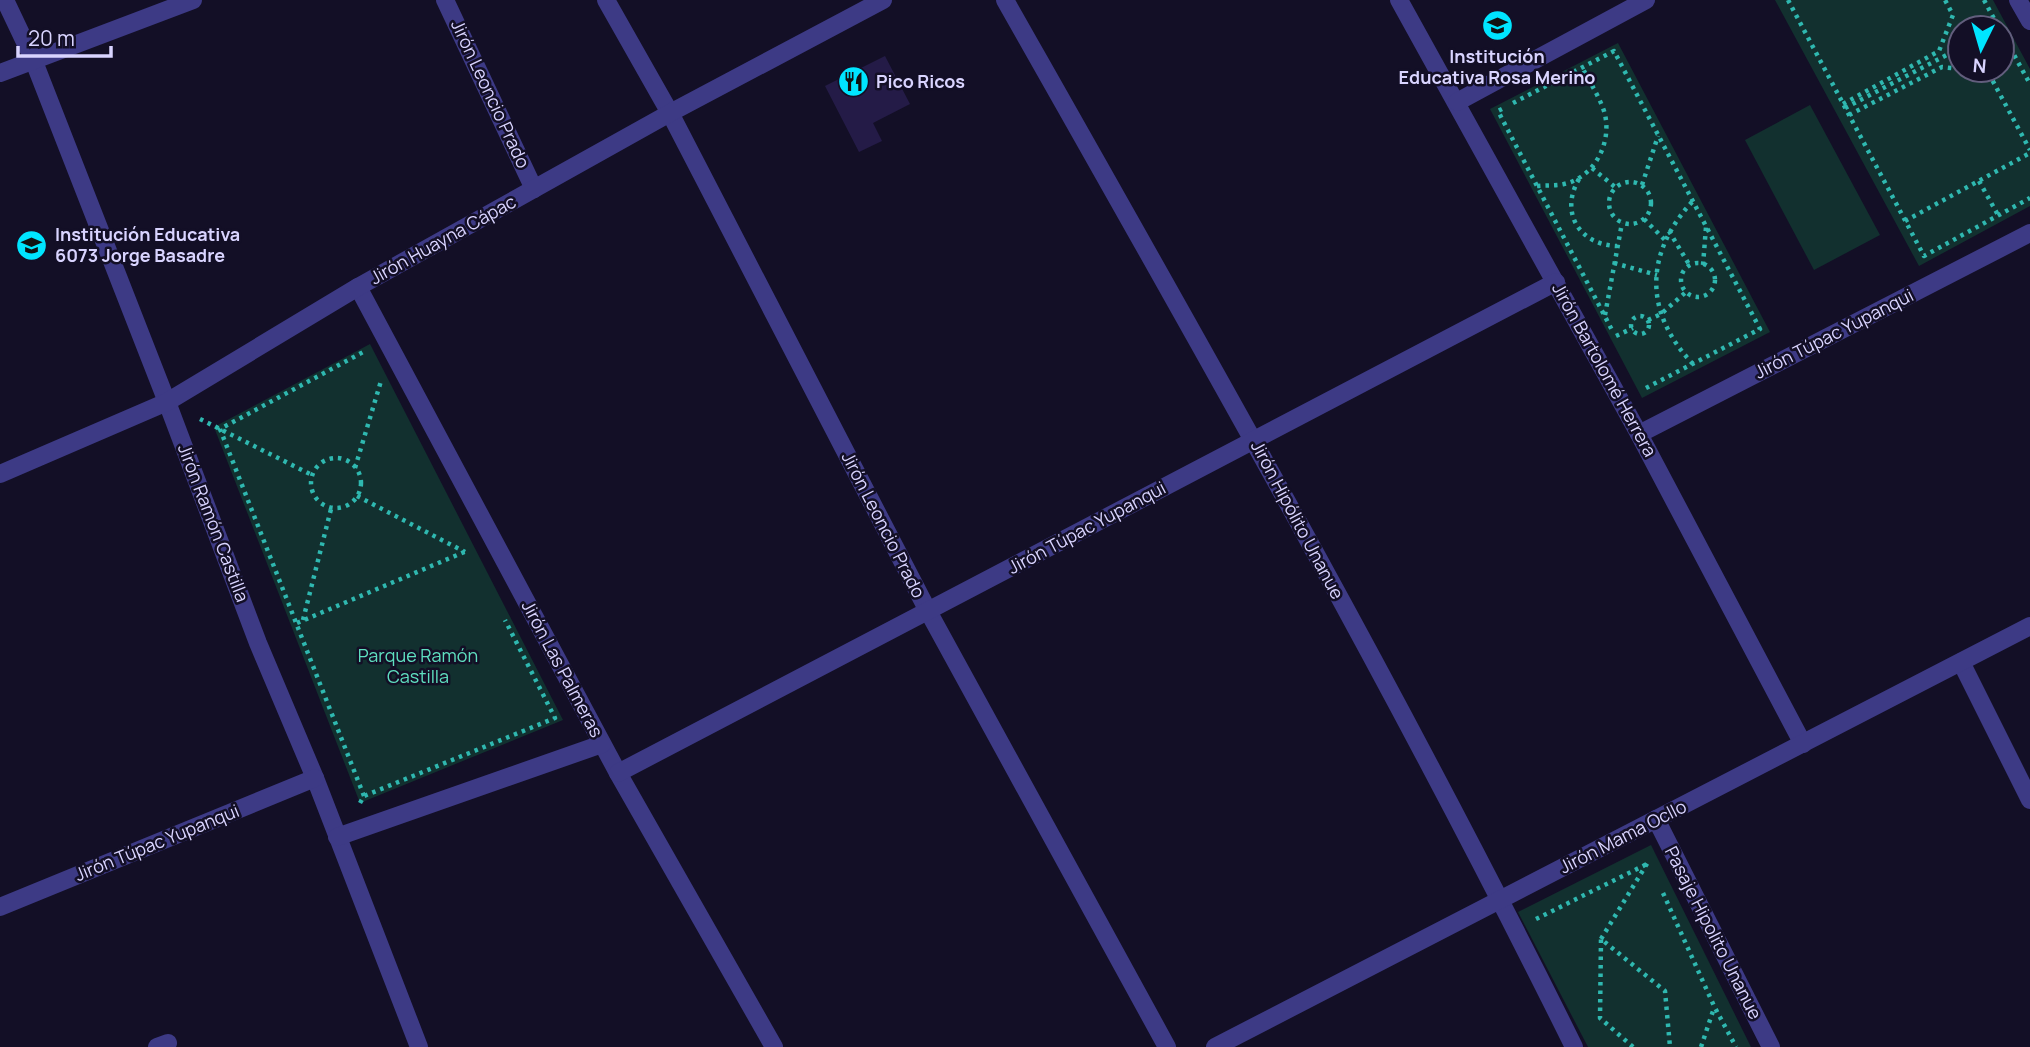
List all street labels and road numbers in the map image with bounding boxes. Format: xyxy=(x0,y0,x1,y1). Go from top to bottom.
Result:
street label: Jirón Leoncio Prado xyxy=(446,15,536,172)
street label: Jirón Huayna Cápac xyxy=(365,189,520,289)
street label: Jirón Bartolomé Herrera xyxy=(1547,278,1663,461)
street label: Jirón Túpac Yupanqui xyxy=(1750,283,1917,384)
street label: Jirón Hipólito Unanue xyxy=(1246,436,1350,603)
street label: Jirón Ramón Castilla xyxy=(173,440,255,605)
street label: Jirón Leoncio Prado xyxy=(837,447,931,602)
street label: Jirón Túpac Yupanqui xyxy=(1003,475,1170,579)
street label: Jirón Las Palmeras xyxy=(517,596,609,741)
street label: Jirón Mama Ocllo xyxy=(1555,794,1690,878)
street label: Jirón Túpac Yupanqui xyxy=(71,798,242,886)
street label: Pasaje Hipolito Unanue xyxy=(1660,842,1768,1023)

